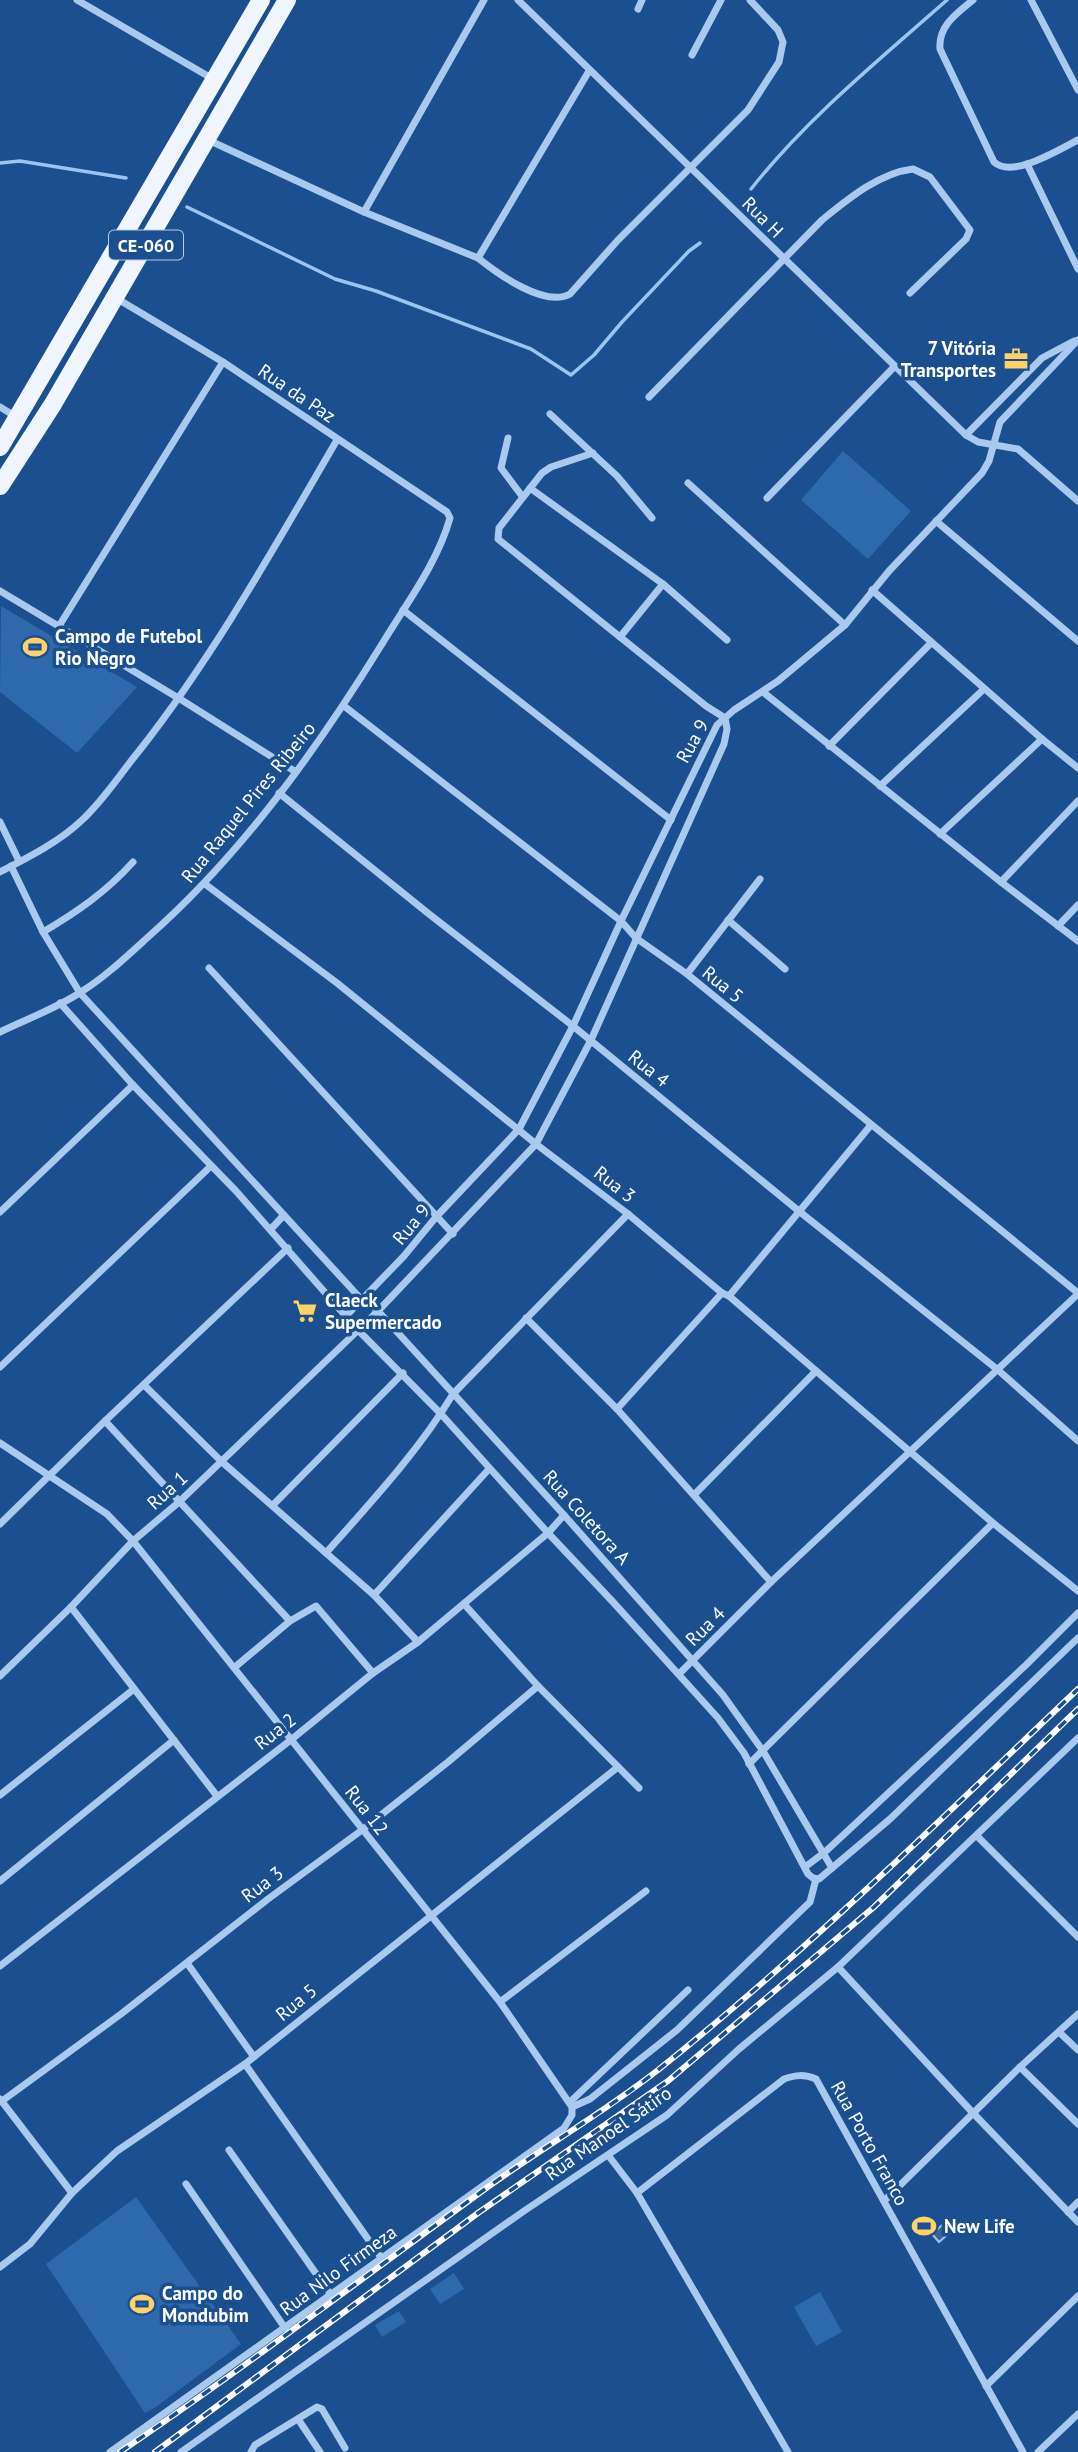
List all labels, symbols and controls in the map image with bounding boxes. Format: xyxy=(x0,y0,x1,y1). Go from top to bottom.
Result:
street label: Rua H xyxy=(737,191,789,243)
road number: CE-060 xyxy=(109,230,183,260)
place label: 7 Vitória Transportes xyxy=(901,336,996,382)
office icon: 7 Vitória Transportes xyxy=(1002,345,1030,373)
street label: Rua da Paz xyxy=(254,358,340,428)
place label: Campo de Futebol Rio Negro xyxy=(55,624,203,670)
sports icon: Campo de Futebol Rio Negro xyxy=(21,633,49,661)
street label: Rua 9 xyxy=(670,715,714,767)
street label: Rua Raquel Pires Ribeiro xyxy=(176,717,320,887)
street label: Rua 5 xyxy=(697,960,749,1008)
street label: Rua 4 xyxy=(623,1044,675,1092)
street label: Rua 3 xyxy=(589,1160,641,1208)
street label: Rua 9 xyxy=(387,1199,435,1249)
place label: Claeck Supermercado xyxy=(325,1288,442,1334)
supermarket icon: Claeck Supermercado xyxy=(291,1297,319,1325)
street label: Rua Coletora A xyxy=(538,1465,636,1569)
street label: Rua 1 xyxy=(142,1466,192,1514)
street label: Rua 4 xyxy=(680,1601,730,1651)
street label: Rua 2 xyxy=(249,1707,301,1755)
street label: Rua 12 xyxy=(340,1780,394,1840)
street label: Rua 3 xyxy=(236,1861,288,1907)
street label: Rua 5 xyxy=(270,1978,322,2026)
street label: Rua Porto Franco xyxy=(826,2076,914,2210)
street label: Rua Manoel Sátiro xyxy=(540,2080,676,2186)
sports icon: New Life xyxy=(910,2212,938,2240)
place label: New Life xyxy=(944,2214,1015,2238)
street label: Rua Nilo Firmeza xyxy=(275,2220,401,2320)
place label: Campo do Mondubim xyxy=(162,2281,249,2327)
sports icon: Campo do Mondubim xyxy=(128,2290,156,2318)

